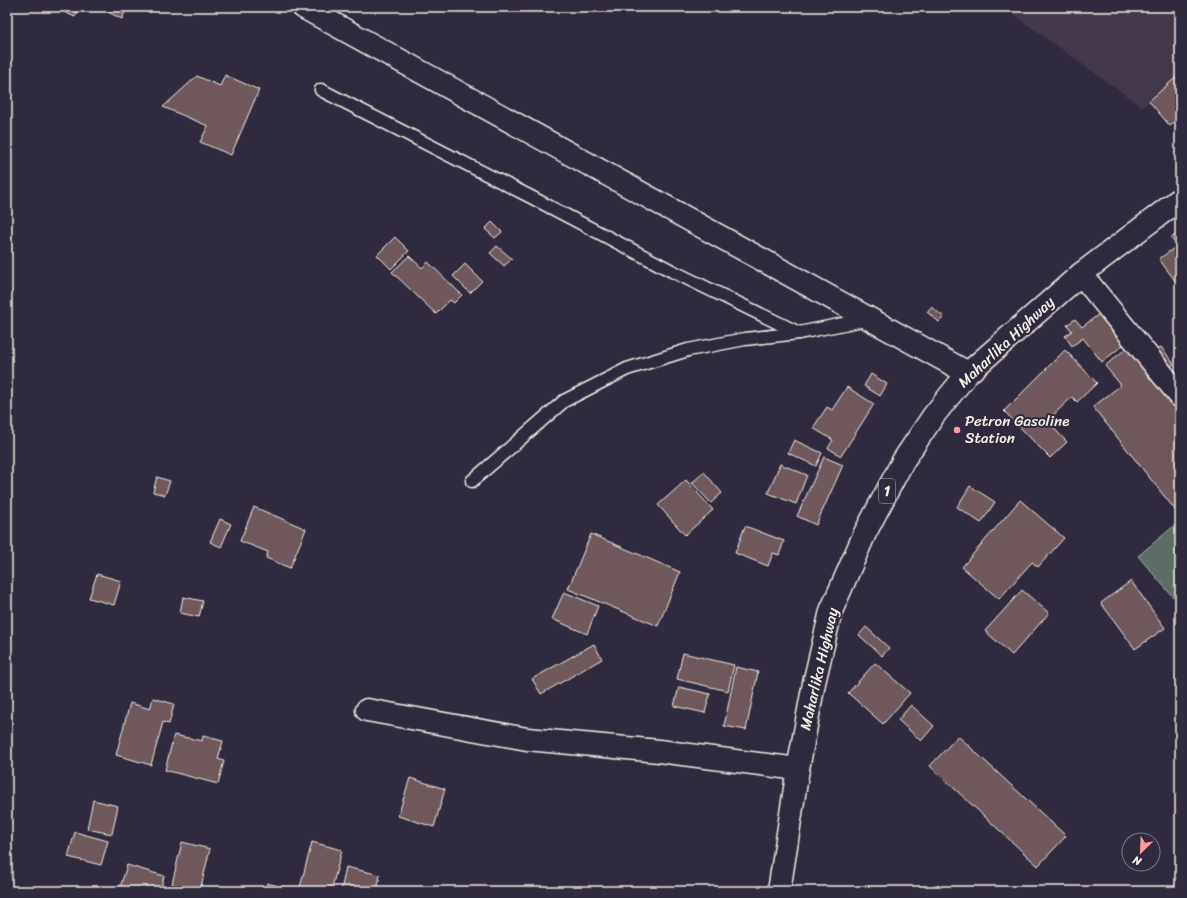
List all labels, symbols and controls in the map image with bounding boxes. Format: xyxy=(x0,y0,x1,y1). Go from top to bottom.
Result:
street label: Maharlika Highway xyxy=(951,290,1061,394)
place label: Petron Gasoline Station xyxy=(965,408,1069,451)
marker: Petron Gasoline Station xyxy=(952,425,962,435)
road number: 1 xyxy=(879,479,895,503)
street label: Maharlika Highway xyxy=(792,605,846,733)
north arrow xyxy=(1121,832,1161,872)
text: N xyxy=(1129,850,1145,871)

